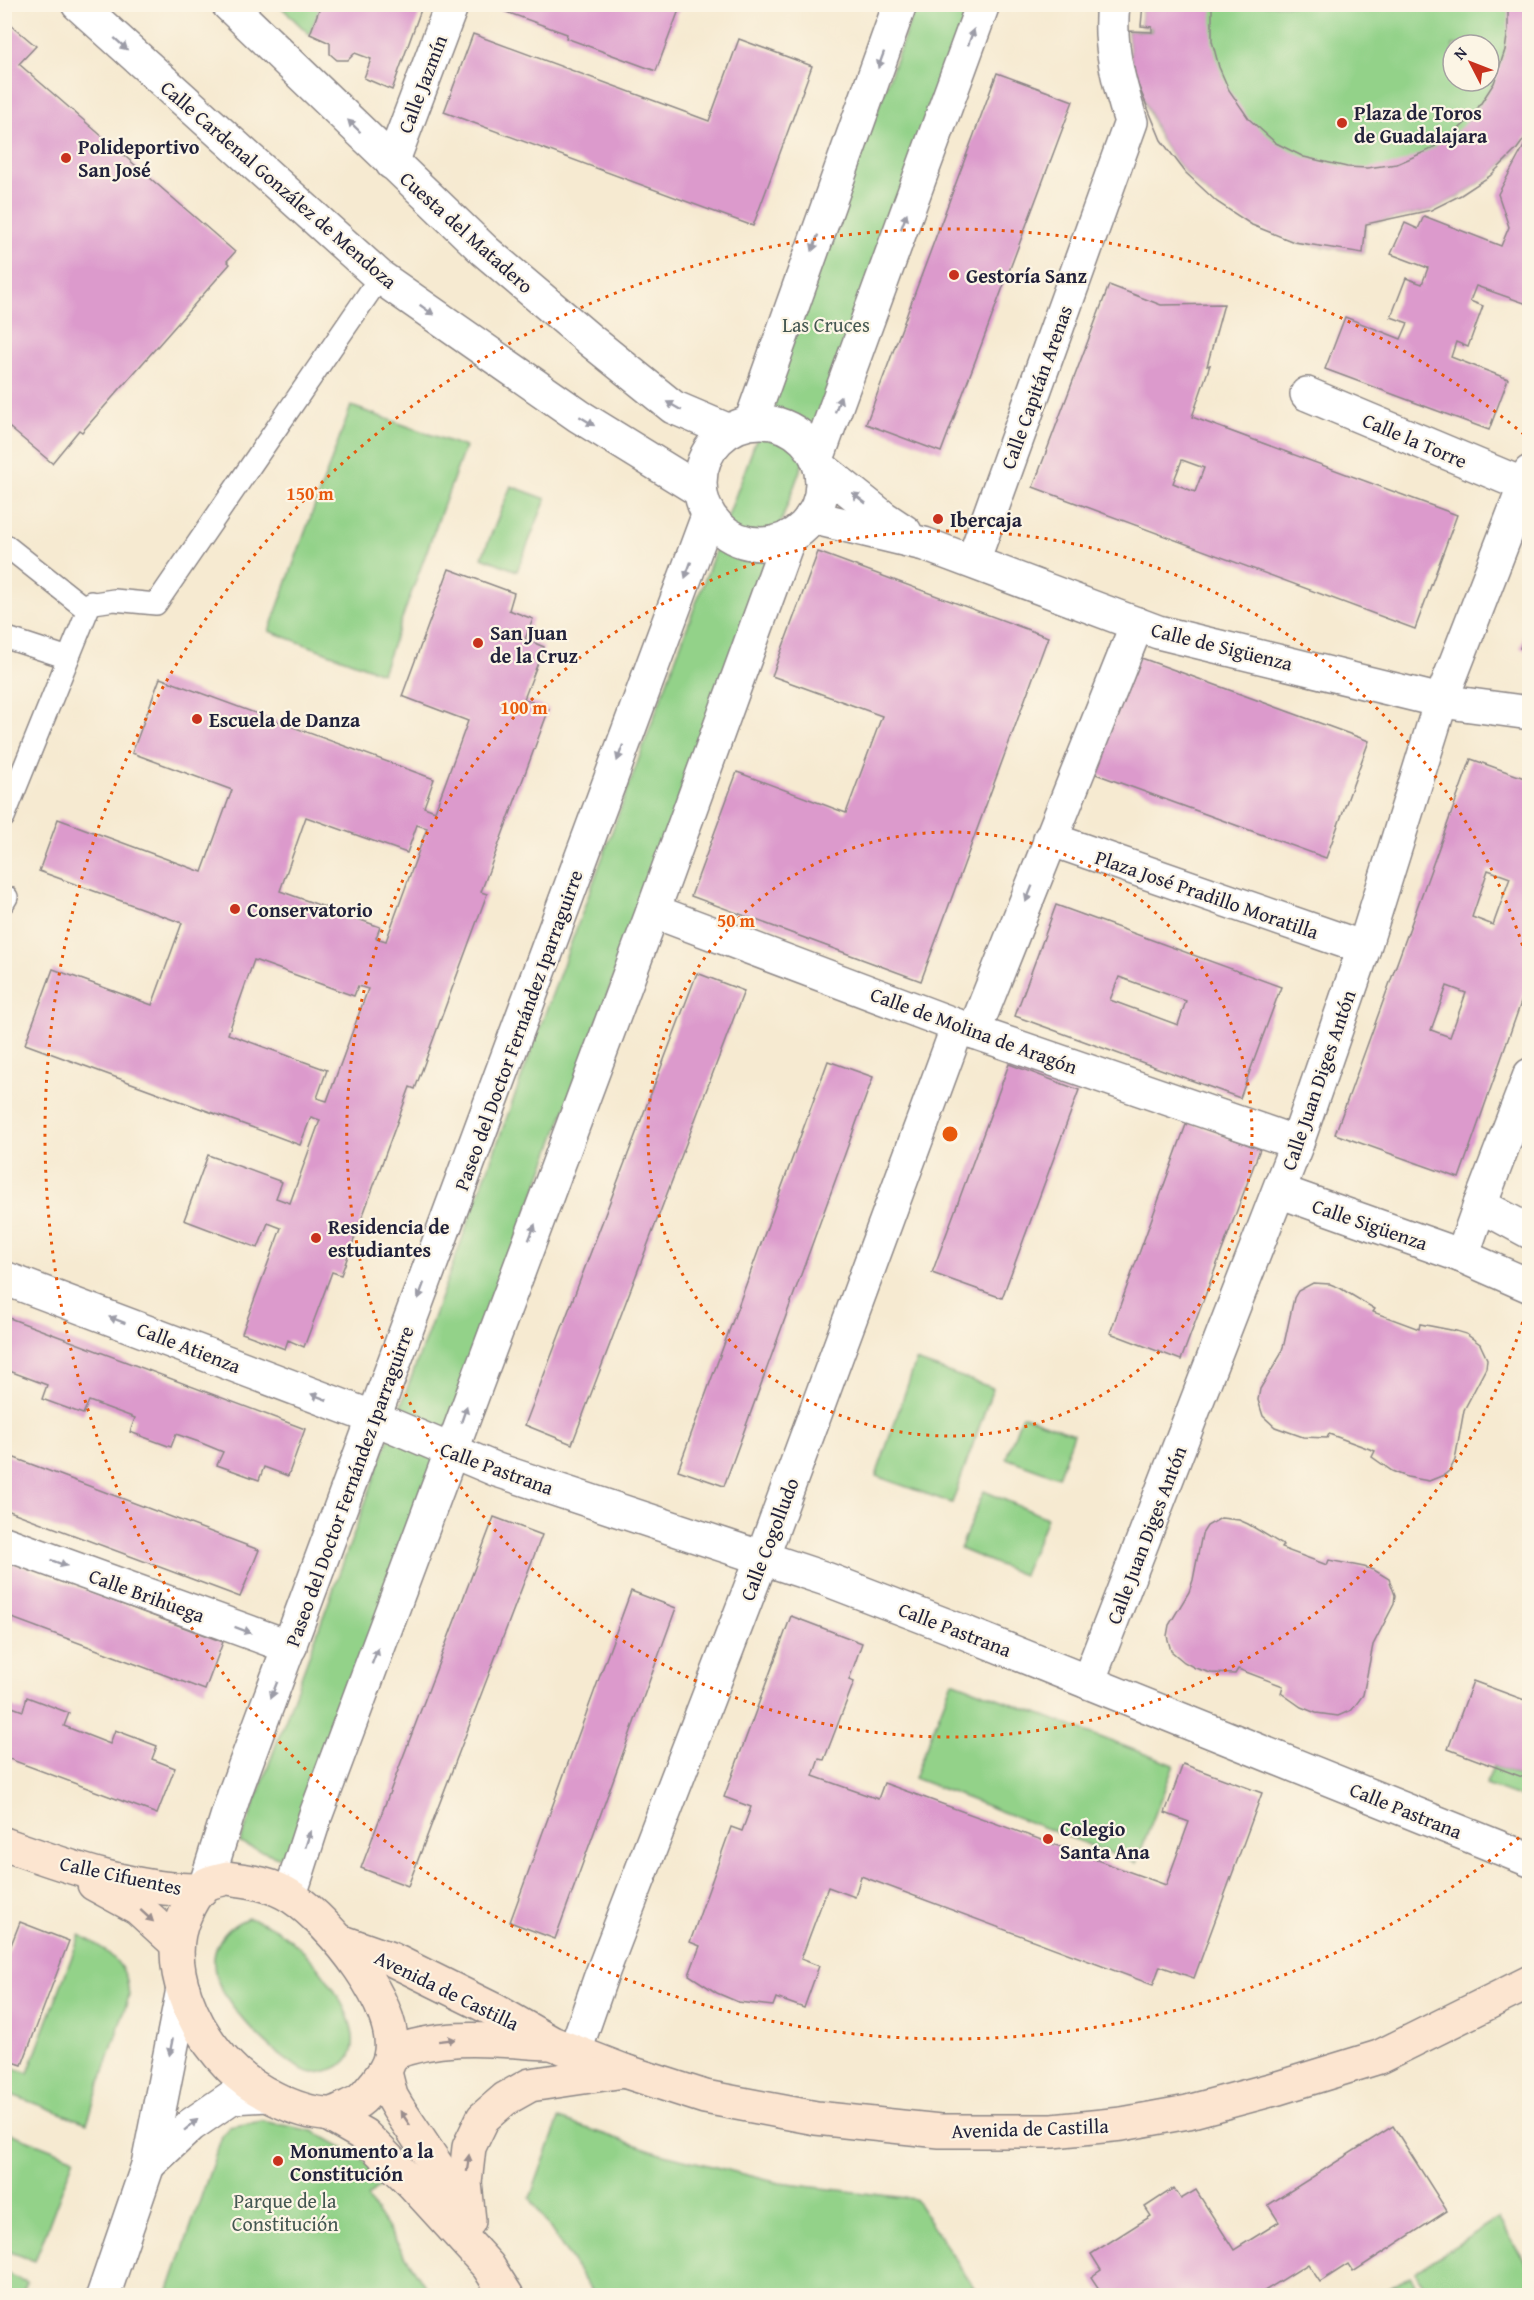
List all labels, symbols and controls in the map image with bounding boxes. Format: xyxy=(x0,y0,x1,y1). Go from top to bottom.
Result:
one-way arrow xyxy=(967,28,977,46)
street label: Calle Jazmín xyxy=(390,31,454,137)
north arrow xyxy=(1441,33,1501,93)
one-way arrow xyxy=(114,37,129,51)
text: N xyxy=(1447,41,1473,65)
one-way arrow xyxy=(875,51,885,69)
street label: Calle Cardenal González de Mendoza xyxy=(155,73,404,295)
place label: Plaza de Toros de Guadalajara xyxy=(1354,98,1488,150)
marker: Plaza de Toros de Guadalajara xyxy=(1335,116,1349,130)
one-way arrow xyxy=(347,120,361,134)
place label: Polideportivo San José xyxy=(78,132,200,184)
marker: Polideportivo San José xyxy=(59,151,73,165)
street label: Cuesta del Matadero xyxy=(394,164,540,300)
one-way arrow xyxy=(900,211,910,229)
one-way arrow xyxy=(810,234,820,252)
place label: Gestoría Sanz xyxy=(966,261,1087,290)
marker: Gestoría Sanz xyxy=(947,268,961,282)
street label: Calle Capitán Arenas xyxy=(993,301,1079,473)
one-way arrow xyxy=(418,304,434,316)
park label: Las Cruces xyxy=(782,310,870,339)
one-way arrow xyxy=(833,395,843,413)
one-way arrow xyxy=(665,401,682,411)
street label: Calle la Torre xyxy=(1358,405,1472,475)
one-way arrow xyxy=(579,415,595,426)
text: 150 m xyxy=(286,480,334,507)
one-way arrow xyxy=(852,493,867,505)
place label: Ibercaja xyxy=(950,505,1023,534)
marker: Ibercaja xyxy=(931,512,945,526)
one-way arrow xyxy=(683,562,693,580)
street label: Calle de Sigüenza xyxy=(1148,614,1296,678)
place label: San Juan de la Cruz xyxy=(490,618,578,670)
marker: San Juan de la Cruz xyxy=(471,636,485,650)
text: 100 m xyxy=(500,694,548,721)
place label: Escuela de Danza xyxy=(209,705,361,734)
marker: Escuela de Danza xyxy=(190,712,204,726)
one-way arrow xyxy=(615,744,625,762)
street label: Plaza José Pradillo Moratilla xyxy=(1091,842,1323,946)
street label: Paseo del Doctor Fernández Iparraguirre xyxy=(446,866,590,1194)
one-way arrow xyxy=(1024,885,1034,903)
place label: Conservatorio xyxy=(247,895,373,924)
marker: Conservatorio xyxy=(228,902,242,916)
text: 50 m xyxy=(717,907,756,934)
street label: Calle de Molina de Aragón xyxy=(867,979,1081,1081)
street label: Calle Juan Diges Antón xyxy=(1274,986,1362,1174)
centre of rings xyxy=(940,1124,960,1144)
street label: Calle Sigüenza xyxy=(1308,1191,1432,1257)
place label: Residencia de estudiantes xyxy=(328,1212,450,1264)
one-way arrow xyxy=(528,1223,538,1241)
marker: Residencia de estudiantes xyxy=(309,1231,323,1245)
one-way arrow xyxy=(416,1282,426,1300)
street label: Calle Atienza xyxy=(133,1314,246,1380)
one-way arrow xyxy=(108,1315,126,1325)
street label: Paseo del Doctor Fernández Iparraguirre xyxy=(277,1322,421,1650)
one-way arrow xyxy=(310,1391,328,1401)
one-way arrow xyxy=(460,1405,469,1423)
street label: Calle Pastrana xyxy=(436,1434,558,1502)
street label: Calle Juan Diges Antón xyxy=(1099,1442,1193,1628)
street label: Calle Cogolludo xyxy=(732,1473,806,1605)
one-way arrow xyxy=(51,1558,69,1568)
street label: Calle Brihuega xyxy=(85,1561,209,1630)
street label: Calle Pastrana xyxy=(894,1594,1016,1664)
one-way arrow xyxy=(234,1625,252,1635)
one-way arrow xyxy=(370,1647,380,1665)
one-way arrow xyxy=(268,1681,278,1699)
street label: Calle Pastrana xyxy=(1346,1774,1467,1846)
place label: Colegio Santa Ana xyxy=(1060,1814,1150,1866)
one-way arrow xyxy=(303,1830,313,1848)
marker: Colegio Santa Ana xyxy=(1041,1832,1055,1846)
street label: Calle Cifuentes xyxy=(57,1848,185,1902)
one-way arrow xyxy=(139,1909,154,1922)
street label: Avenida de Castilla xyxy=(370,1942,525,2038)
one-way arrow xyxy=(438,2035,457,2045)
one-way arrow xyxy=(166,2038,175,2057)
one-way arrow xyxy=(399,2110,411,2126)
street label: Avenida de Castilla xyxy=(951,2111,1110,2145)
one-way arrow xyxy=(184,2120,199,2132)
place label: Monumento a la Constitución xyxy=(290,2136,434,2188)
one-way arrow xyxy=(463,2153,472,2172)
marker: Monumento a la Constitución xyxy=(271,2154,285,2168)
park label: Parque de la Constitución xyxy=(232,2186,338,2238)

